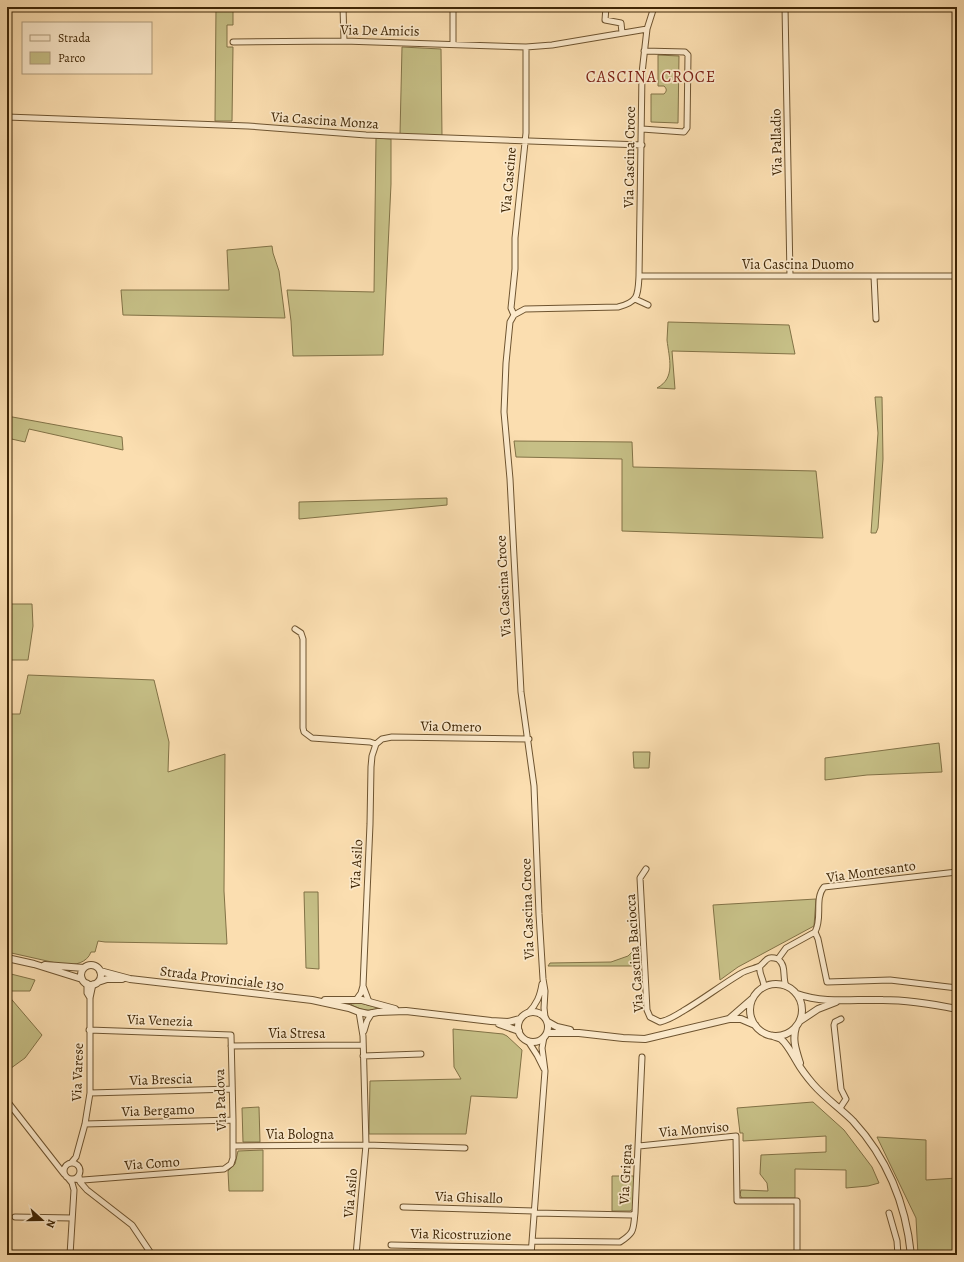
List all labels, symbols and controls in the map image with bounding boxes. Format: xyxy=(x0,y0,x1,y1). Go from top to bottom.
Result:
street label: Via De Amicis xyxy=(339,20,420,41)
legend xyxy=(22,22,152,74)
text: Strada xyxy=(58,30,91,46)
text: Parco xyxy=(58,50,85,66)
district label: CASCINA CROCE xyxy=(586,66,716,88)
street label: Via Cascina Croce xyxy=(619,106,640,209)
street label: Via Cascina Monza xyxy=(269,107,380,134)
street label: Via Palladio xyxy=(766,108,787,177)
street label: Via Cascine xyxy=(496,146,521,215)
street label: Via Cascina Duomo xyxy=(741,255,854,274)
street label: Via Cascina Croce xyxy=(491,535,516,638)
street label: Via Omero xyxy=(419,716,482,737)
street label: Via Asilo xyxy=(346,839,367,890)
street label: Via Montesanto xyxy=(824,856,917,887)
street label: Via Cascina Croce xyxy=(516,858,539,961)
street label: Via Cascina Baciocca xyxy=(621,893,648,1014)
street label: Strada Provinciale 130 xyxy=(159,961,285,996)
street label: Via Venezia xyxy=(126,1010,194,1031)
street label: Via Stresa xyxy=(268,1024,326,1043)
street label: Via Varese xyxy=(67,1042,88,1103)
street label: Via Padova xyxy=(210,1068,231,1132)
street label: Via Brescia xyxy=(128,1069,193,1090)
street label: Via Bergamo xyxy=(120,1100,195,1121)
street label: Via Monviso xyxy=(657,1117,730,1142)
street label: Via Bologna xyxy=(265,1125,334,1144)
street label: Via Grigna xyxy=(614,1143,637,1206)
street label: Via Como xyxy=(123,1152,180,1175)
street label: Via Asilo xyxy=(339,1168,362,1219)
street label: Via Ghisallo xyxy=(434,1187,503,1208)
north arrow xyxy=(22,1200,62,1240)
text: N xyxy=(42,1217,59,1230)
street label: Via Ricostruzione xyxy=(409,1224,512,1245)

